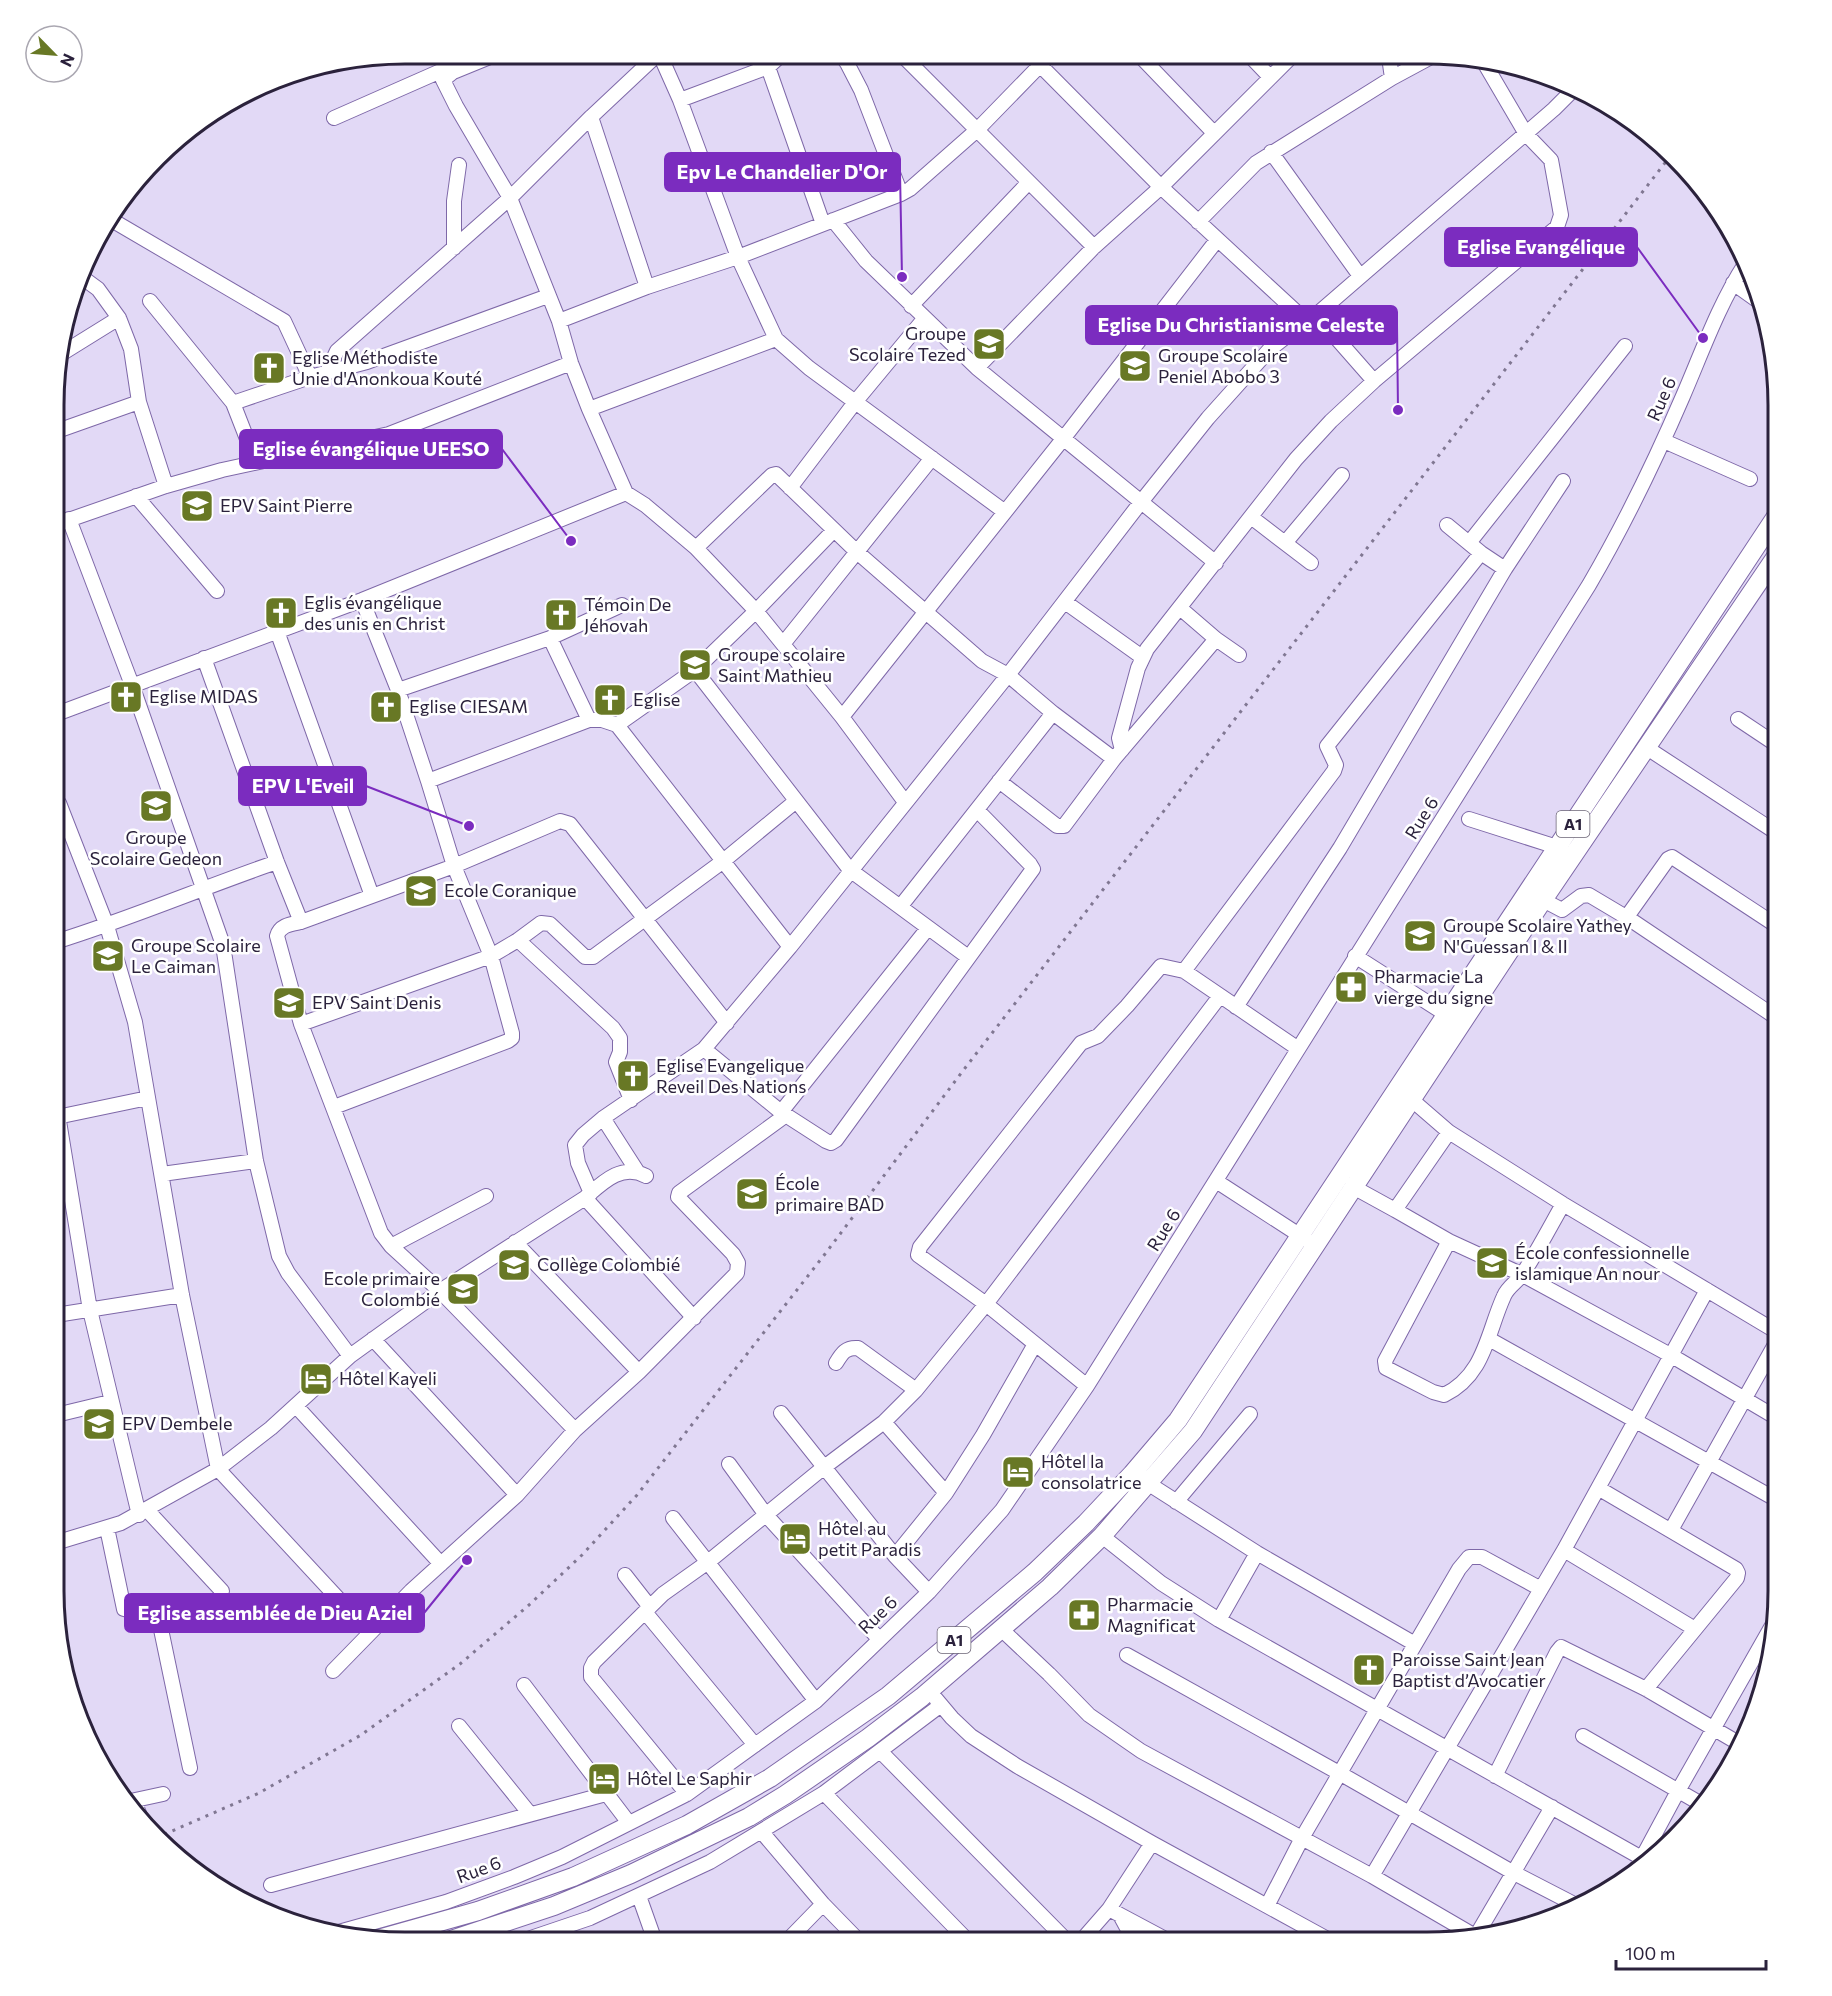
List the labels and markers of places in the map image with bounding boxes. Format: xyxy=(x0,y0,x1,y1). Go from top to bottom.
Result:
callout: Epv Le Chandelier D'Or xyxy=(665,153,900,191)
callout: Eglise Evangélique xyxy=(1445,228,1637,266)
callout: Eglise Du Christianisme Celeste xyxy=(1086,306,1397,344)
place label: Groupe Scolaire Tezed xyxy=(849,322,966,365)
school or university icon: Groupe Scolaire Tezed xyxy=(971,326,1007,362)
place label: Groupe Scolaire Peniel Abobo 3 xyxy=(1158,344,1288,387)
place label: Eglise Méthodiste Unie d'Anonkoua Kouté xyxy=(292,346,482,389)
school or university icon: Groupe Scolaire Peniel Abobo 3 xyxy=(1117,348,1153,384)
church icon: Eglise Méthodiste Unie d'Anonkoua Kouté xyxy=(251,350,287,386)
callout: Eglise évangélique UEESO xyxy=(240,430,502,468)
school or university icon: EPV Saint Pierre xyxy=(179,488,215,524)
place label: EPV Saint Pierre xyxy=(220,494,352,516)
place label: Eglis évangélique des unis en Christ xyxy=(304,591,445,634)
place label: Témoin De Jéhovah xyxy=(584,593,671,636)
church icon: Eglis évangélique des unis en Christ xyxy=(263,595,299,631)
church icon: Témoin De Jéhovah xyxy=(543,597,579,633)
place label: Groupe scolaire Saint Mathieu xyxy=(718,643,845,686)
school or university icon: Groupe scolaire Saint Mathieu xyxy=(677,647,713,683)
church icon: Eglise MIDAS xyxy=(108,679,144,715)
church icon: Eglise xyxy=(592,682,628,718)
place label: Eglise MIDAS xyxy=(149,685,258,707)
place label: Eglise xyxy=(633,688,680,710)
church icon: Eglise CIESAM xyxy=(368,689,404,725)
place label: Eglise CIESAM xyxy=(409,695,528,717)
callout: EPV L'Eveil xyxy=(239,767,366,805)
school or university icon: Groupe Scolaire Gedeon xyxy=(138,788,174,824)
place label: Groupe Scolaire Gedeon xyxy=(90,826,222,869)
school or university icon: Ecole Coranique xyxy=(403,873,439,909)
place label: Ecole Coranique xyxy=(444,879,576,901)
place label: Groupe Scolaire Yathey N'Guessan I & II xyxy=(1443,914,1632,957)
school or university icon: Groupe Scolaire Yathey N'Guessan I & II xyxy=(1402,918,1438,954)
place label: Groupe Scolaire Le Caiman xyxy=(131,934,261,977)
school or university icon: Groupe Scolaire Le Caiman xyxy=(90,938,126,974)
place label: Pharmacie La vierge du signe xyxy=(1374,965,1493,1008)
pharmacy icon: Pharmacie La vierge du signe xyxy=(1333,969,1369,1005)
school or university icon: EPV Saint Denis xyxy=(271,985,307,1021)
place label: EPV Saint Denis xyxy=(312,991,441,1013)
place label: Eglise Evangelique Reveil Des Nations xyxy=(656,1054,806,1097)
church icon: Eglise Evangelique Reveil Des Nations xyxy=(615,1058,651,1094)
place label: École primaire BAD xyxy=(775,1172,884,1215)
school or university icon: École primaire BAD xyxy=(734,1176,770,1212)
place label: École confessionnelle islamique An nour xyxy=(1515,1241,1690,1284)
school or university icon: École confessionnelle islamique An nour xyxy=(1474,1245,1510,1281)
school or university icon: Collège Colombié xyxy=(496,1247,532,1283)
place label: Collège Colombié xyxy=(537,1253,680,1275)
place label: Ecole primaire Colombié xyxy=(324,1267,440,1310)
school or university icon: Ecole primaire Colombié xyxy=(445,1271,481,1307)
hotel icon: Hôtel Kayeli xyxy=(298,1361,334,1397)
place label: Hôtel Kayeli xyxy=(339,1367,437,1389)
school or university icon: EPV Dembele xyxy=(81,1406,117,1442)
place label: EPV Dembele xyxy=(122,1412,232,1434)
place label: Hôtel la consolatrice xyxy=(1041,1450,1142,1493)
hotel icon: Hôtel la consolatrice xyxy=(1000,1454,1036,1490)
place label: Hôtel au petit Paradis xyxy=(818,1517,921,1560)
hotel icon: Hôtel au petit Paradis xyxy=(777,1521,813,1557)
place label: Pharmacie Magnificat xyxy=(1107,1593,1196,1636)
callout: Eglise assemblée de Dieu Aziel xyxy=(125,1594,424,1632)
pharmacy icon: Pharmacie Magnificat xyxy=(1066,1597,1102,1633)
place label: Paroisse Saint Jean Baptist d’Avocatier xyxy=(1392,1648,1546,1691)
church icon: Paroisse Saint Jean Baptist d’Avocatier xyxy=(1351,1652,1387,1688)
hotel icon: Hôtel Le Saphir xyxy=(586,1761,622,1797)
place label: Hôtel Le Saphir xyxy=(627,1767,752,1789)

